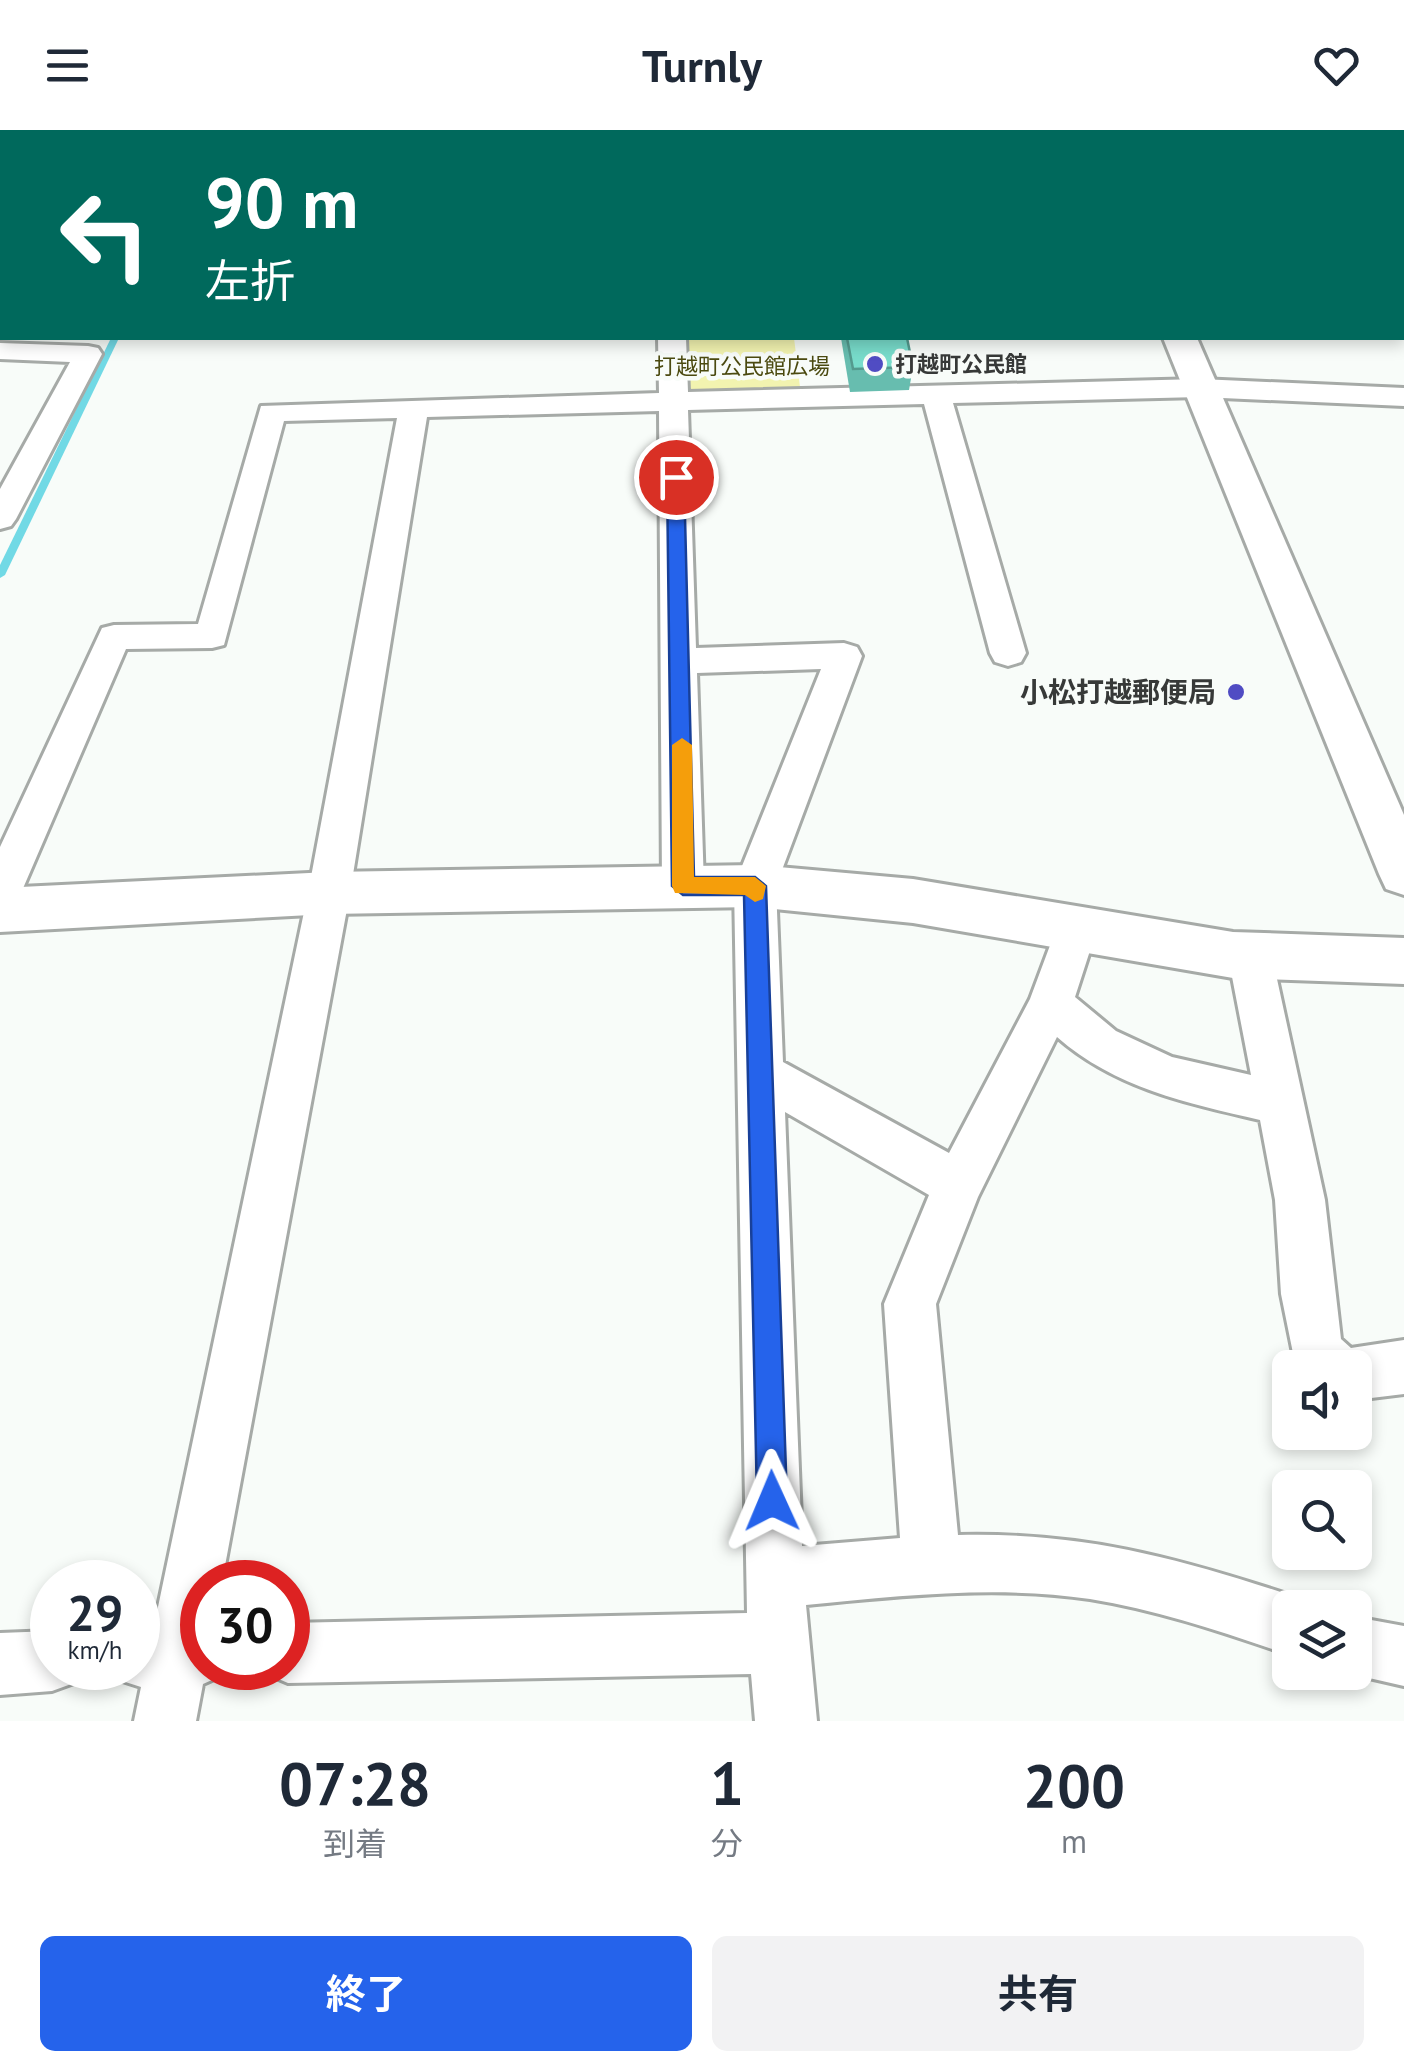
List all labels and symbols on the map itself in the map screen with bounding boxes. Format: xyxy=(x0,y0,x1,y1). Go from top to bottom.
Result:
place label: 打越町公民館 xyxy=(895,350,1027,378)
park label: 打越町公民館広場 xyxy=(654,352,830,380)
marker: 打越町公民館 xyxy=(864,353,886,375)
pin xyxy=(634,435,719,520)
place label: 小松打越郵便局 xyxy=(1020,673,1216,710)
marker: 小松打越郵便局 xyxy=(1225,681,1247,703)
position arrow xyxy=(720,1449,824,1553)
speed limit sign: 30 xyxy=(180,1560,310,1690)

